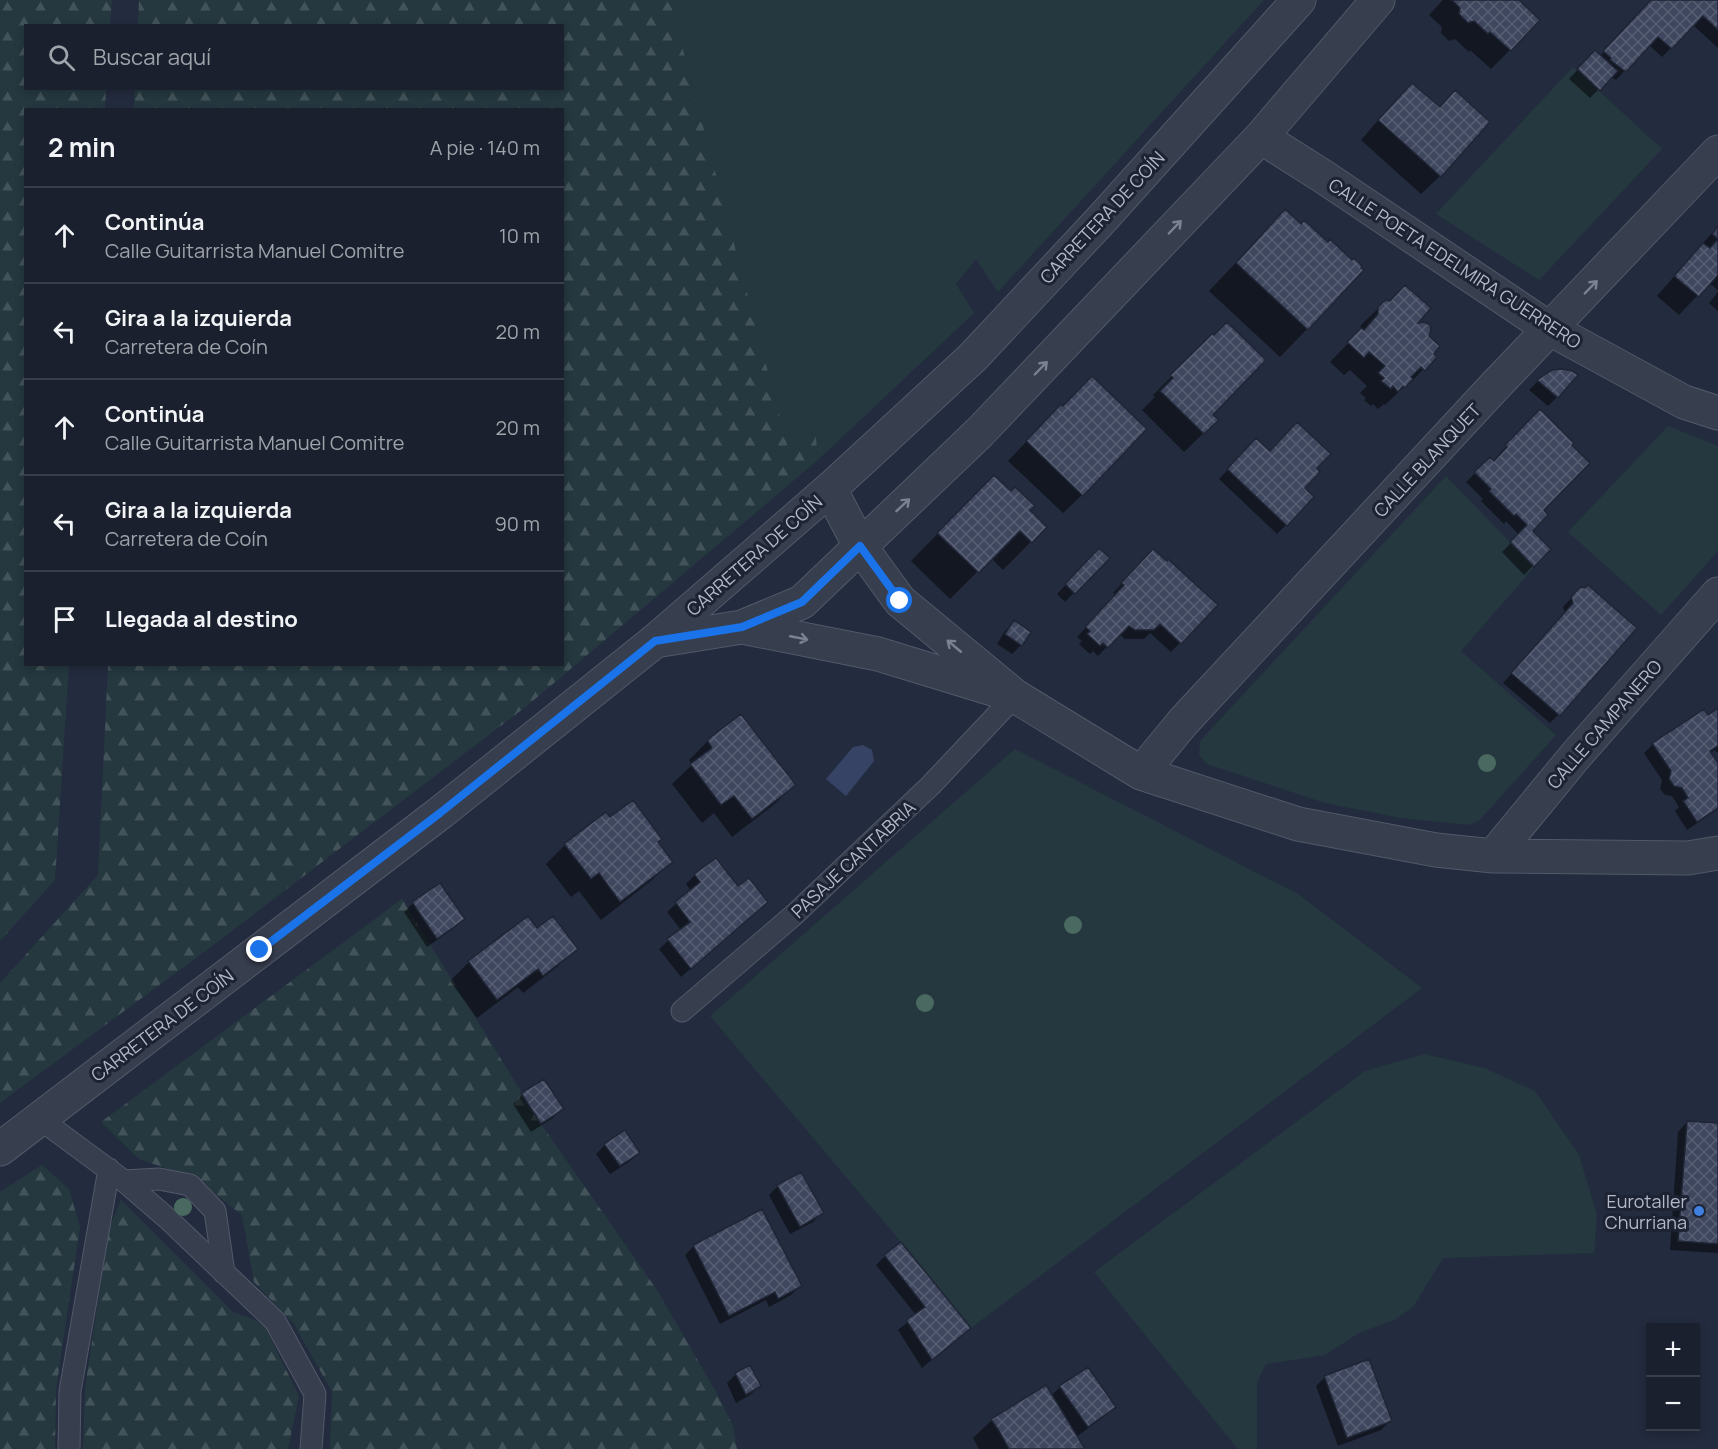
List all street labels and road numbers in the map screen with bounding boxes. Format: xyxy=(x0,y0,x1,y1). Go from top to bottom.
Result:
street label: CARRETERA DE COÍN xyxy=(1034,146,1170,288)
street label: CALLE POETA EDELMIRA GUERRERO xyxy=(1324,172,1586,354)
street label: CALLE BLANQUET xyxy=(1368,398,1486,522)
street label: CARRETERA DE COÍN xyxy=(681,489,827,621)
street label: CALLE CAMPANERO xyxy=(1541,654,1667,794)
street label: PASAJE CANTABRIA xyxy=(786,795,921,923)
street label: CARRETERA DE COÍN xyxy=(86,963,238,1087)

